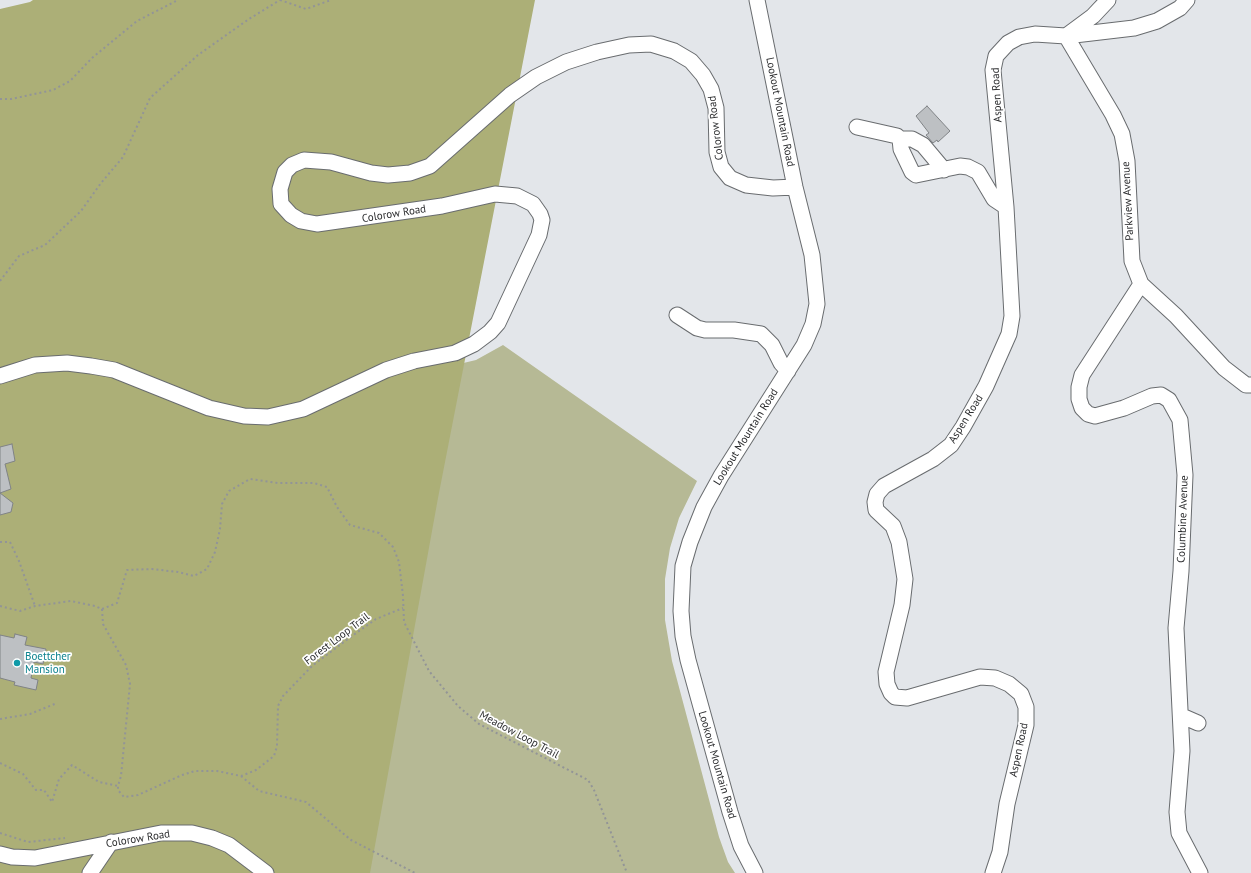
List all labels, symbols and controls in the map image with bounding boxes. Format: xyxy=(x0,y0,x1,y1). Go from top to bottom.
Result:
street label: Lookout Mountain Road xyxy=(763,56,797,168)
street label: Aspen Road xyxy=(989,67,1005,123)
street label: Colorow Road xyxy=(706,95,726,161)
street label: Parkview Avenue xyxy=(1119,161,1137,241)
street label: Colorow Road xyxy=(361,202,427,226)
street label: Lookout Mountain Road xyxy=(711,386,781,488)
street label: Aspen Road xyxy=(946,392,986,446)
street label: Columbine Avenue xyxy=(1175,475,1191,563)
street label: Forest Loop Trail xyxy=(302,610,372,668)
place label: Boettcher Mansion xyxy=(25,650,71,676)
marker: Boettcher Mansion xyxy=(12,658,22,668)
street label: Meadow Loop Trail xyxy=(477,708,561,762)
street label: Lookout Mountain Road xyxy=(695,710,739,820)
street label: Aspen Road xyxy=(1007,722,1031,778)
street label: Colorow Road xyxy=(105,827,171,851)

